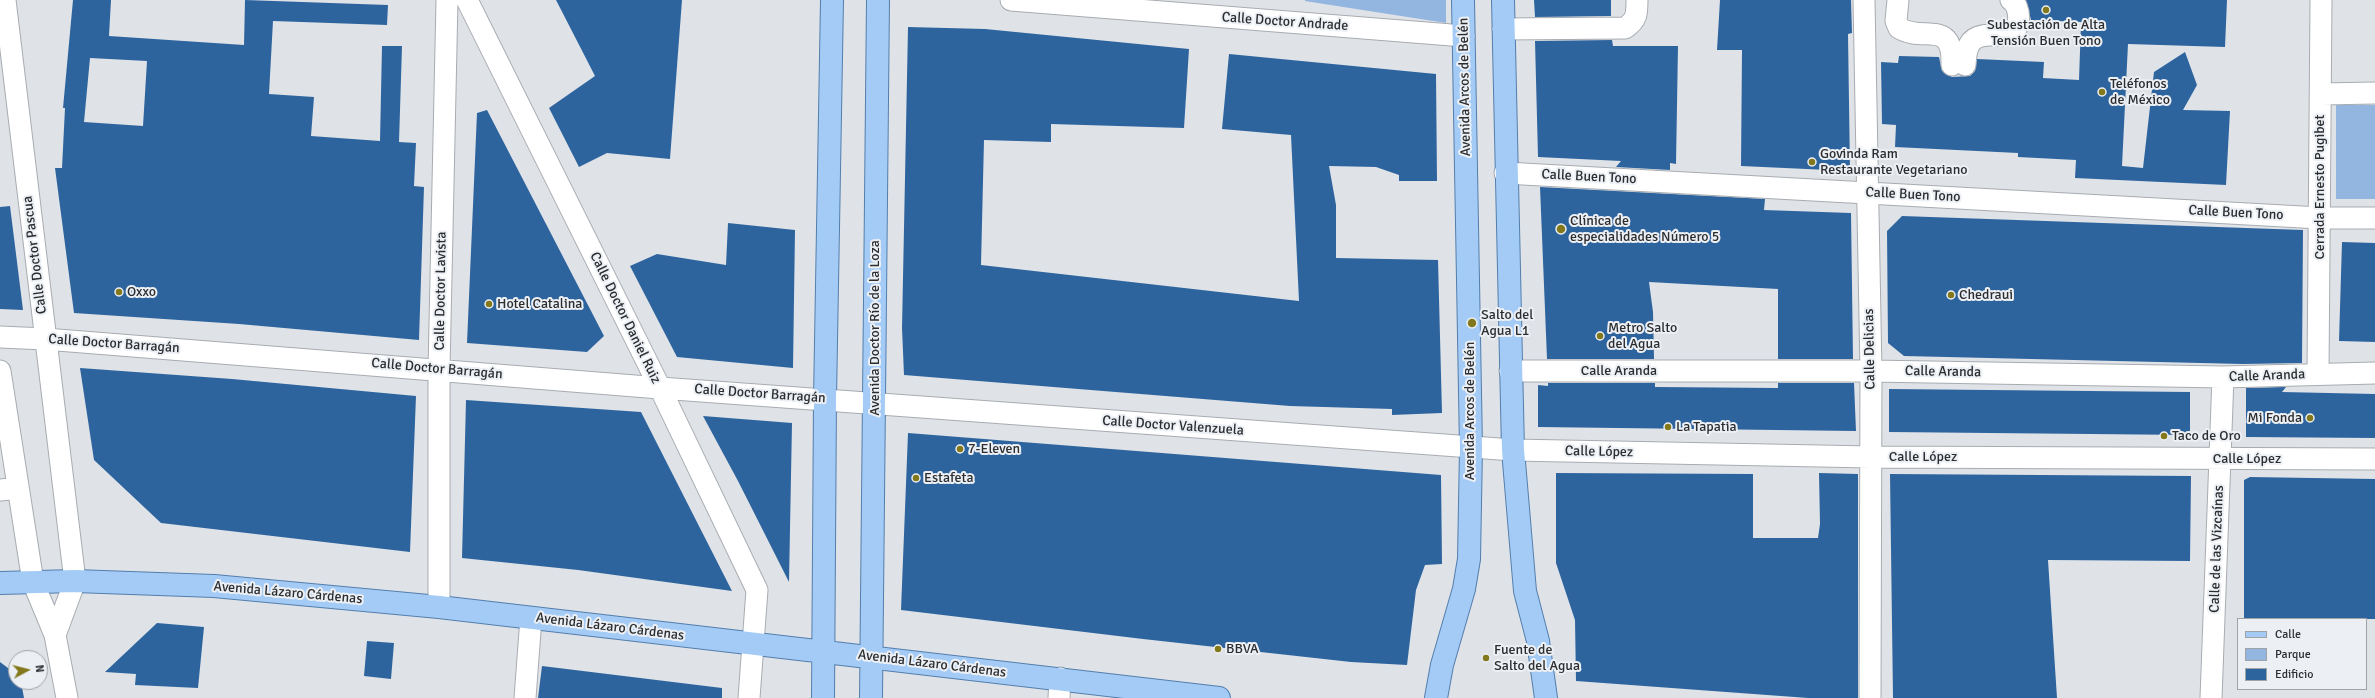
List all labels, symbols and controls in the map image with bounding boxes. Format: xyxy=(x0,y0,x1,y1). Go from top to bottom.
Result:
marker: Subestación de Alta Tensión Buen Tono xyxy=(2041,5,2051,15)
street label: Calle Doctor Andrade xyxy=(1221,9,1349,35)
place label: Subestación de Alta Tensión Buen Tono xyxy=(1987,17,2105,50)
street label: Avenida Arcos de Belén xyxy=(1455,18,1475,156)
place label: Teléfonos de México xyxy=(2110,76,2170,108)
marker: Teléfonos de México xyxy=(2097,87,2107,97)
street label: Cerrada Ernesto Pugibet xyxy=(2312,114,2328,260)
place label: Govinda Ram Restaurante Vegetariano xyxy=(1820,146,1968,178)
marker: Govinda Ram Restaurante Vegetariano xyxy=(1807,157,1817,167)
street label: Calle Buen Tono xyxy=(1541,166,1637,188)
street label: Calle Buen Tono xyxy=(1865,184,1961,206)
street label: Calle Doctor Pascua xyxy=(19,195,51,315)
street label: Calle Buen Tono xyxy=(2188,202,2284,224)
place label: Clínica de especialidades Número 5 xyxy=(1570,213,1719,246)
marker: Clínica de especialidades Número 5 xyxy=(1555,223,1567,235)
street label: Calle Doctor Lavista xyxy=(432,231,450,351)
street label: Avenida Doctor Río de la Loza xyxy=(867,240,883,416)
street label: Calle Doctor Daniel Ruiz xyxy=(586,250,664,386)
place label: Oxxo xyxy=(127,284,156,300)
marker: Oxxo xyxy=(114,287,124,297)
place label: Chedraui xyxy=(1959,287,2013,303)
marker: Chedraui xyxy=(1946,290,1956,300)
place label: Hotel Catalina xyxy=(497,296,582,312)
marker: Hotel Catalina xyxy=(484,299,494,309)
place label: Salto del Agua L1 xyxy=(1481,307,1533,340)
street label: Calle Delicias xyxy=(1861,308,1879,390)
marker: Salto del Agua L1 xyxy=(1466,317,1478,329)
place label: Metro Salto del Agua xyxy=(1608,320,1677,352)
street label: Calle Doctor Barragán xyxy=(48,331,180,357)
marker: Metro Salto del Agua xyxy=(1595,331,1605,341)
street label: Avenida Arcos de Belén xyxy=(1462,342,1478,480)
street label: Calle Doctor Barragán xyxy=(371,355,503,383)
street label: Calle Aranda xyxy=(1581,363,1657,379)
street label: Calle Aranda xyxy=(1905,363,1981,381)
street label: Calle Aranda xyxy=(2229,366,2305,386)
street label: Calle Doctor Barragán xyxy=(694,381,826,407)
place label: Mi Fonda xyxy=(2247,410,2302,426)
street label: Calle Doctor Valenzuela xyxy=(1102,413,1244,439)
marker: Mi Fonda xyxy=(2305,413,2315,423)
place label: La Tapatia xyxy=(1676,419,1737,435)
marker: La Tapatia xyxy=(1663,422,1673,432)
place label: Taco de Oro xyxy=(2172,428,2241,444)
marker: Taco de Oro xyxy=(2159,431,2169,441)
place label: 7-Eleven xyxy=(968,441,1020,457)
street label: Calle López xyxy=(1565,443,1633,461)
marker: 7-Eleven xyxy=(955,444,965,454)
street label: Calle López xyxy=(1889,449,1957,465)
street label: Calle López xyxy=(2213,451,2281,467)
place label: Estafeta xyxy=(924,470,974,486)
marker: Estafeta xyxy=(911,473,921,483)
street label: Calle de las Vizcaínas xyxy=(2206,485,2228,613)
street label: Avenida Lázaro Cárdenas xyxy=(213,578,363,608)
street label: Avenida Lázaro Cárdenas xyxy=(535,610,685,644)
legend xyxy=(2237,618,2367,690)
text: Calle xyxy=(2275,627,2301,642)
place label: BBVA xyxy=(1226,641,1259,657)
place label: Fuente de Salto del Agua xyxy=(1494,642,1580,674)
marker: BBVA xyxy=(1213,644,1223,654)
street label: Avenida Lázaro Cárdenas xyxy=(857,647,1007,681)
text: Parque xyxy=(2275,647,2311,662)
north arrow xyxy=(8,650,48,690)
marker: Fuente de Salto del Agua xyxy=(1481,653,1491,663)
text: N xyxy=(32,664,46,673)
text: Edificio xyxy=(2275,667,2313,682)

